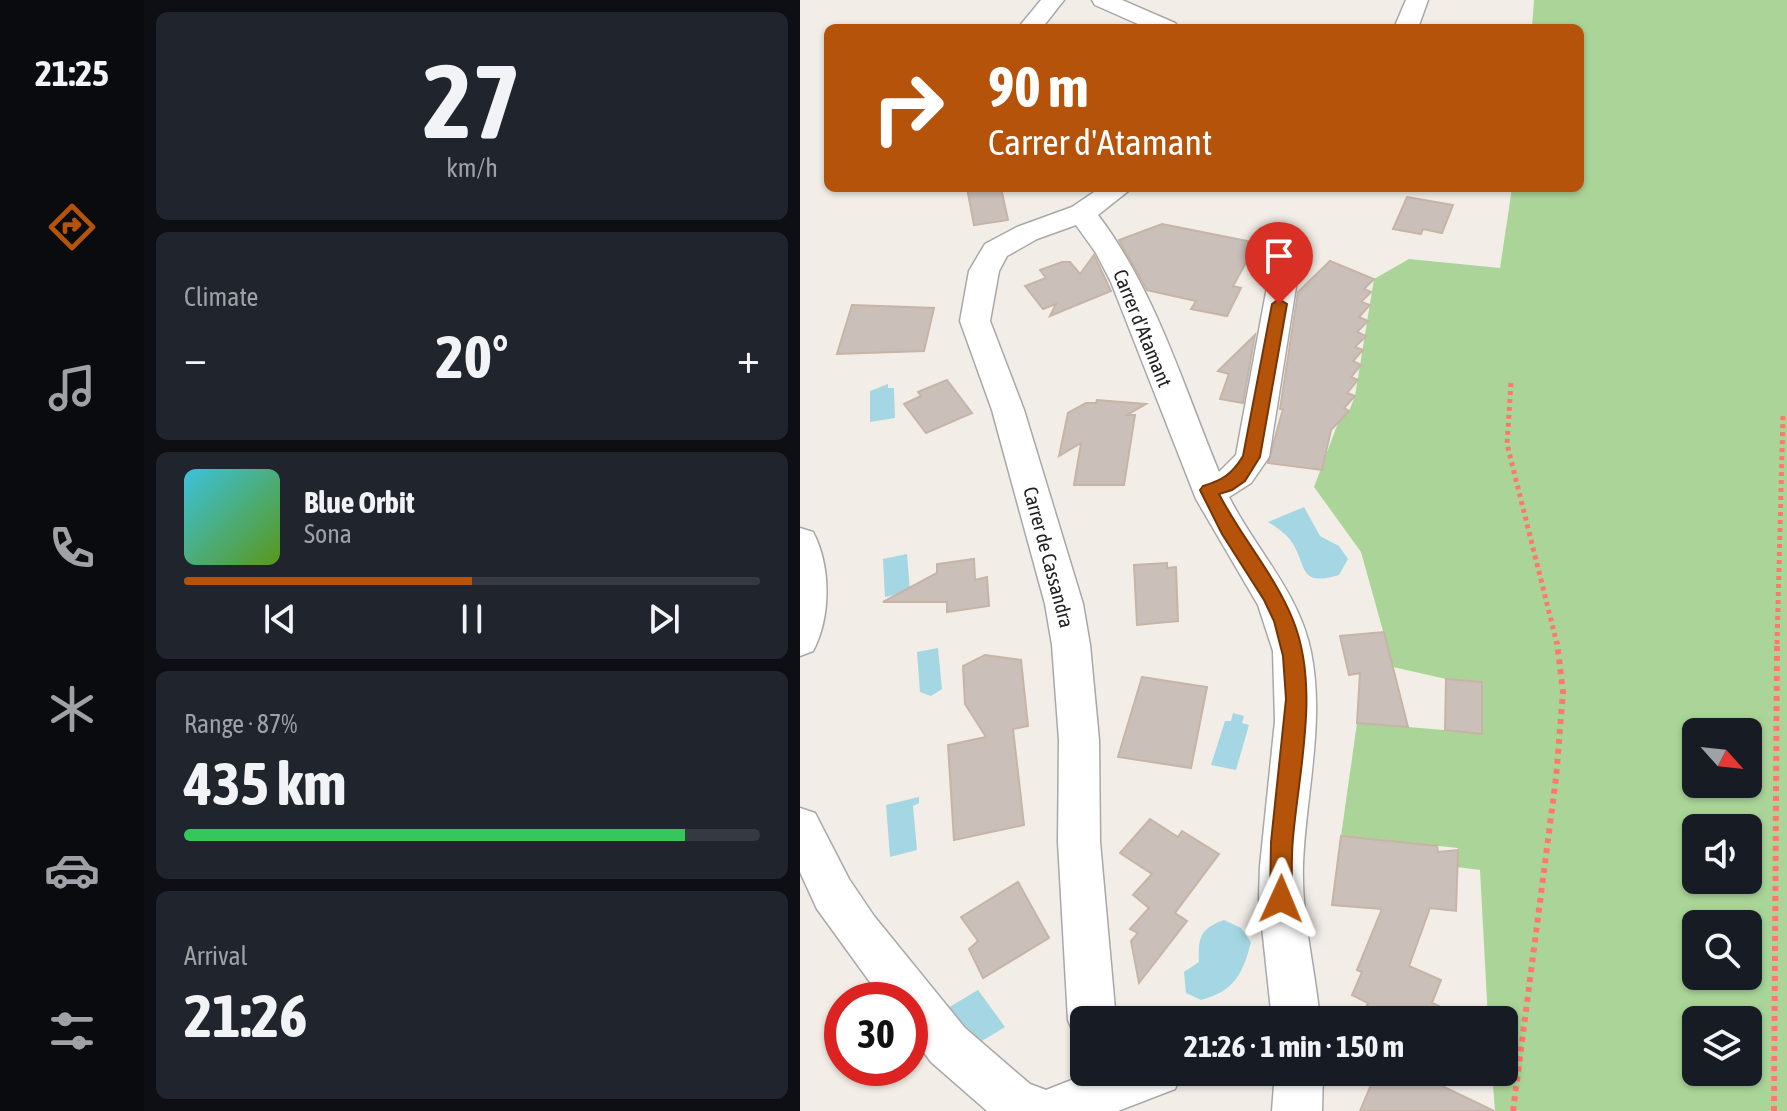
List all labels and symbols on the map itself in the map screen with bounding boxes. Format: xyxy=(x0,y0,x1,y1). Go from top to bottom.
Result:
pin xyxy=(1245,222,1313,304)
street label: Carrer d'Atamant xyxy=(1109,266,1177,390)
street label: Carrer de Cassandra xyxy=(1019,484,1079,630)
north arrow xyxy=(1682,718,1762,798)
position arrow xyxy=(1239,857,1323,941)
speed limit sign: 30 xyxy=(824,982,928,1086)

